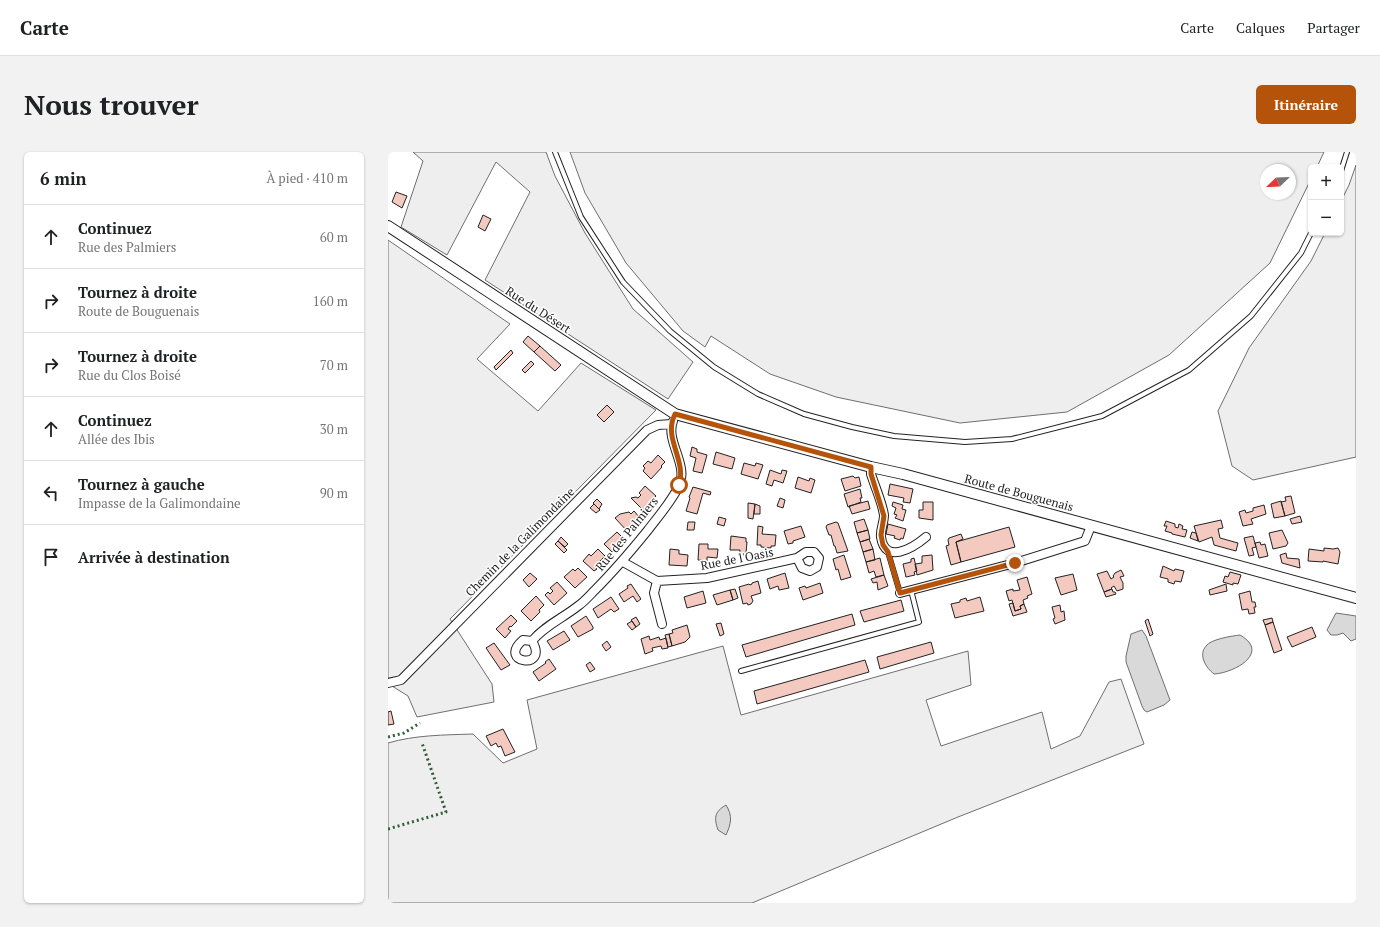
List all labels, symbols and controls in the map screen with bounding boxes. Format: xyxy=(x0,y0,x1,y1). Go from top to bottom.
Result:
text: Carte xyxy=(20,15,69,40)
text: Carte xyxy=(1180,18,1214,37)
text: Calques xyxy=(1236,18,1285,37)
text: Partager xyxy=(1307,18,1360,37)
button: Itinéraire xyxy=(1256,85,1356,124)
text: Nous trouver xyxy=(24,86,199,123)
north arrow xyxy=(1260,164,1296,200)
map controls xyxy=(1308,164,1344,236)
button: + xyxy=(1308,164,1344,200)
text: 6 min xyxy=(40,167,87,190)
text: À pied · 410 m xyxy=(267,169,348,187)
button: − xyxy=(1308,200,1344,236)
text: Continuez xyxy=(78,218,152,238)
icon: ahead xyxy=(40,226,62,248)
text: 60 m xyxy=(320,228,348,246)
text: Rue des Palmiers xyxy=(78,238,177,256)
text: Tournez à droite xyxy=(78,282,197,302)
street label: Rue du Désert xyxy=(503,283,574,337)
icon: right xyxy=(40,290,62,312)
text: 160 m xyxy=(313,292,348,310)
text: Route de Bouguenais xyxy=(78,302,199,320)
text: Tournez à droite xyxy=(78,346,197,366)
icon: right xyxy=(40,354,62,376)
text: 70 m xyxy=(320,356,348,374)
text: Rue du Clos Boisé xyxy=(78,366,181,384)
text: Continuez xyxy=(78,410,152,430)
icon: ahead xyxy=(40,418,62,440)
text: 30 m xyxy=(320,420,348,438)
text: Allée des Ibis xyxy=(78,430,155,448)
street label: Route de Bouguenais xyxy=(963,471,1075,514)
text: Tournez à gauche xyxy=(78,474,205,494)
route start xyxy=(670,476,688,494)
icon: left xyxy=(40,482,62,504)
text: 90 m xyxy=(320,484,348,502)
street label: Chemin de la Galimondaine xyxy=(462,484,577,599)
text: Impasse de la Galimondaine xyxy=(78,494,241,512)
street label: Rue des Palmiers xyxy=(592,494,661,574)
street label: Rue de l'Oasis xyxy=(699,544,775,573)
icon: arrive xyxy=(40,546,62,568)
text: Arrivée à destination xyxy=(78,547,230,567)
route end xyxy=(1006,554,1024,572)

